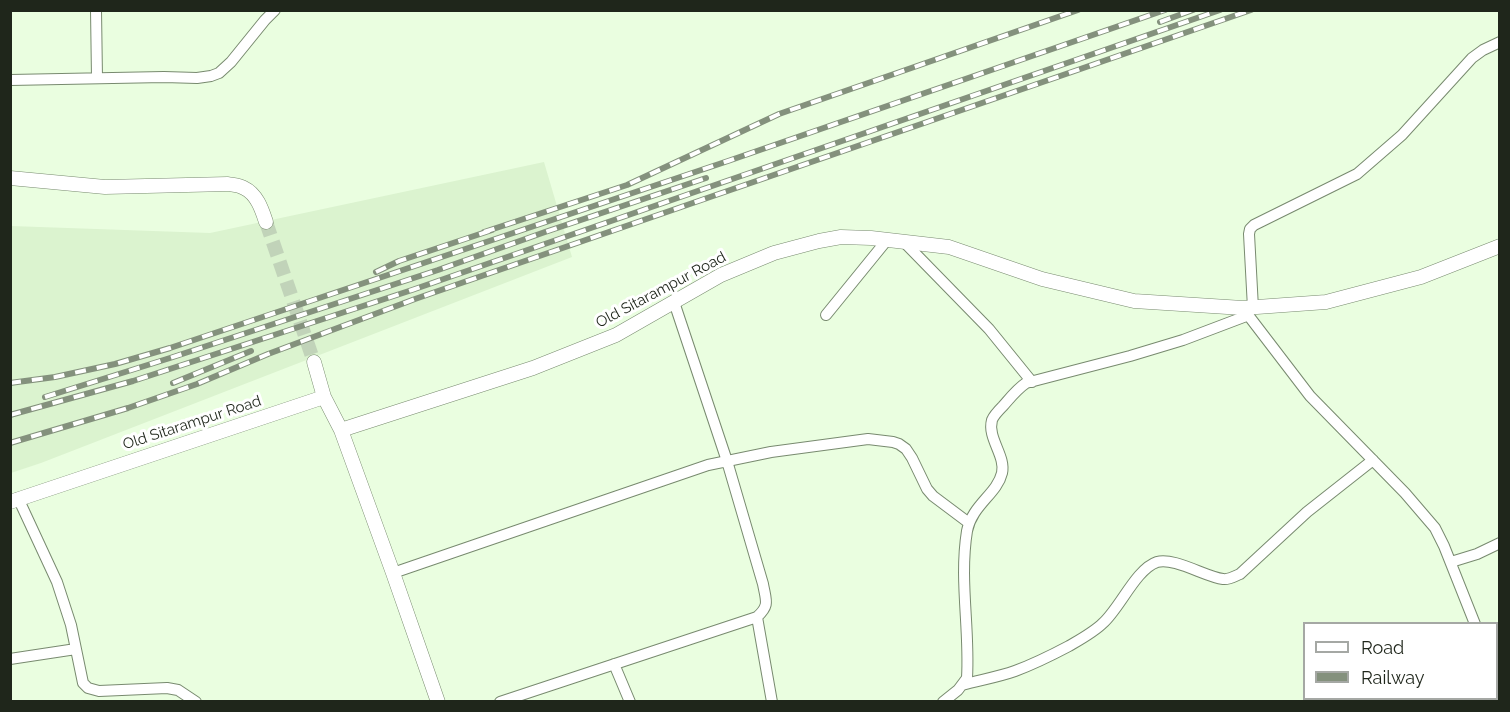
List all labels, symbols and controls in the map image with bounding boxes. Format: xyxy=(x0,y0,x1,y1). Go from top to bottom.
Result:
street label: Old Sitarampur Road xyxy=(593,248,729,332)
street label: Old Sitarampur Road xyxy=(121,392,263,454)
legend xyxy=(1303,622,1498,700)
text: Road xyxy=(1361,637,1404,658)
text: Railway xyxy=(1361,667,1425,688)

